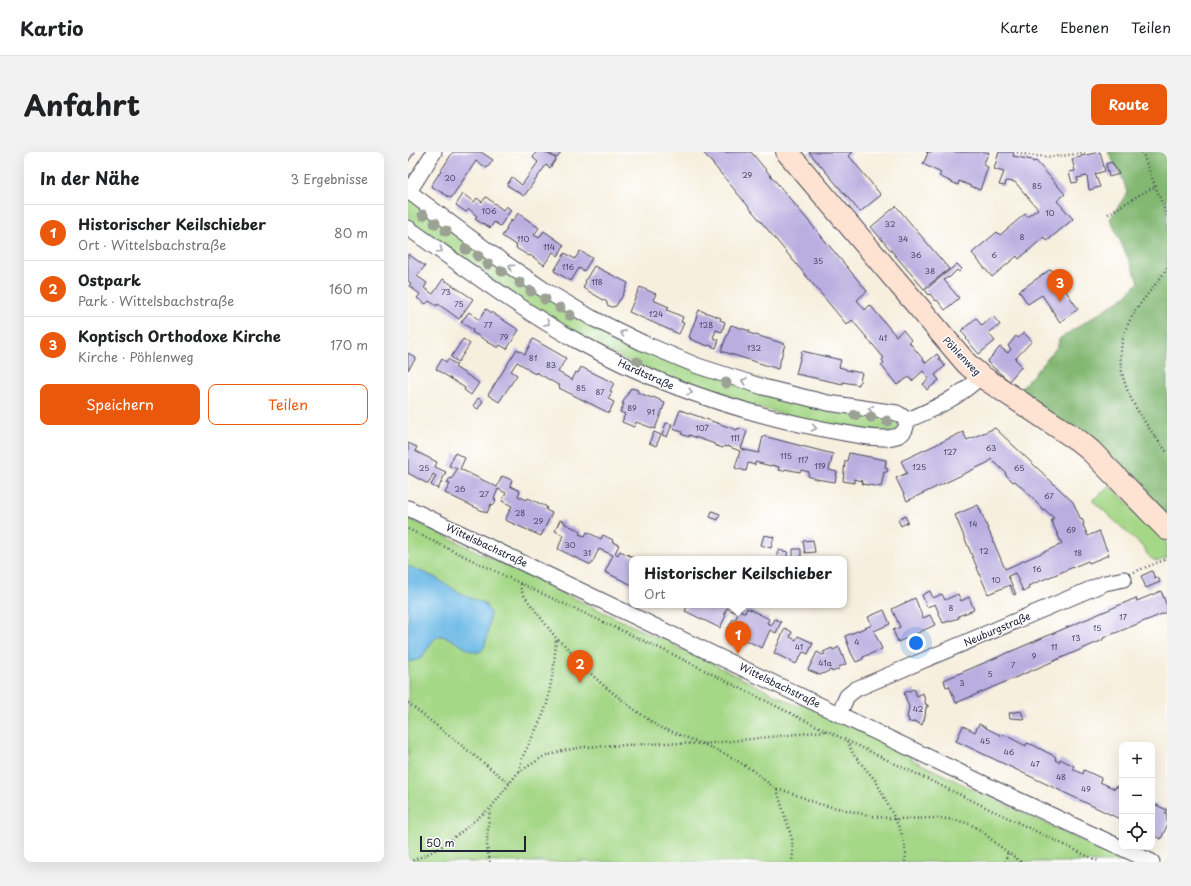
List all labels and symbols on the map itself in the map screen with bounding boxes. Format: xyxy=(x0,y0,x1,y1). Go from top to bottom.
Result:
house number: 29 xyxy=(742,169,752,181)
house number: 20 xyxy=(444,172,456,184)
house number: 85 xyxy=(1032,180,1042,192)
house number: 106 xyxy=(481,205,497,217)
house number: 10 xyxy=(1045,207,1055,219)
house number: 32 xyxy=(885,218,896,230)
house number: 8 xyxy=(1020,231,1025,243)
house number: 110 xyxy=(517,233,529,245)
house number: 34 xyxy=(898,233,908,245)
house number: 114 xyxy=(543,241,555,253)
one-way arrow xyxy=(436,245,443,253)
house number: 36 xyxy=(911,249,922,261)
house number: 6 xyxy=(991,249,997,261)
house number: 35 xyxy=(813,255,823,267)
house number: 116 xyxy=(562,261,575,273)
one-way arrow xyxy=(509,265,516,272)
house number: 38 xyxy=(925,265,935,277)
pin: 3 xyxy=(1047,269,1073,302)
house number: 118 xyxy=(591,276,603,288)
house number: 73 xyxy=(441,286,451,298)
house number: 75 xyxy=(454,298,464,310)
house number: 124 xyxy=(649,308,663,320)
house number: 77 xyxy=(484,319,493,331)
one-way arrow xyxy=(543,319,551,326)
house number: 128 xyxy=(699,319,713,331)
one-way arrow xyxy=(620,330,627,338)
house number: 79 xyxy=(499,331,509,343)
house number: 41 xyxy=(879,332,887,344)
street label: Pöhlenweg xyxy=(940,333,985,379)
house number: 132 xyxy=(747,342,762,354)
house number: 81 xyxy=(529,352,538,364)
street label: Hardtstraße xyxy=(616,354,677,393)
house number: 83 xyxy=(546,359,556,371)
one-way arrow xyxy=(741,377,748,385)
house number: 85 xyxy=(576,382,586,394)
house number: 87 xyxy=(595,386,605,398)
one-way arrow xyxy=(686,387,693,395)
house number: 89 xyxy=(627,402,637,414)
one-way arrow xyxy=(867,405,874,414)
house number: 91 xyxy=(647,406,656,418)
house number: 107 xyxy=(695,422,709,434)
one-way arrow xyxy=(811,423,818,431)
house number: 111 xyxy=(730,432,740,444)
house number: 63 xyxy=(986,442,996,454)
house number: 127 xyxy=(943,446,957,458)
house number: 115 xyxy=(780,450,792,462)
house number: 117 xyxy=(797,454,809,466)
house number: 119 xyxy=(814,460,826,472)
house number: 125 xyxy=(912,461,926,473)
house number: 25 xyxy=(419,462,429,474)
house number: 65 xyxy=(1014,462,1024,474)
house number: 26 xyxy=(455,483,466,495)
house number: 27 xyxy=(479,488,489,500)
house number: 67 xyxy=(1044,490,1054,502)
house number: 28 xyxy=(515,507,525,519)
house number: 29 xyxy=(533,515,543,527)
house number: 14 xyxy=(969,518,977,530)
street label: Wittelsbachstraße xyxy=(444,519,531,570)
house number: 69 xyxy=(1066,524,1076,536)
house number: 30 xyxy=(564,539,576,551)
house number: 12 xyxy=(979,545,989,557)
house number: 31 xyxy=(583,547,591,559)
house number: 18 xyxy=(1074,547,1082,559)
house number: 16 xyxy=(1032,563,1042,575)
house number: 10 xyxy=(991,574,1001,586)
house number: 8 xyxy=(949,602,954,614)
street label: Neuburgstraße xyxy=(961,608,1033,649)
house number: 17 xyxy=(1119,611,1128,623)
pin: 1 xyxy=(725,621,751,654)
house number: 15 xyxy=(1093,622,1101,634)
house number: 13 xyxy=(1072,632,1080,644)
your location xyxy=(906,633,926,653)
house number: 4 xyxy=(854,636,860,648)
house number: 41 xyxy=(795,641,803,653)
house number: 11 xyxy=(1051,641,1057,653)
pin: 2 xyxy=(567,650,593,683)
house number: 9 xyxy=(1032,650,1037,662)
house number: 41a xyxy=(818,657,832,669)
street label: Wittelsbachstraße xyxy=(737,658,823,711)
house number: 7 xyxy=(1011,659,1016,671)
house number: 5 xyxy=(987,668,993,680)
house number: 3 xyxy=(959,677,965,689)
house number: 42 xyxy=(913,703,924,715)
house number: 45 xyxy=(980,735,990,747)
house number: 46 xyxy=(1004,746,1015,758)
house number: 47 xyxy=(1030,758,1040,770)
house number: 48 xyxy=(1056,771,1066,783)
house number: 49 xyxy=(1081,783,1091,795)
scale bar xyxy=(420,834,526,853)

